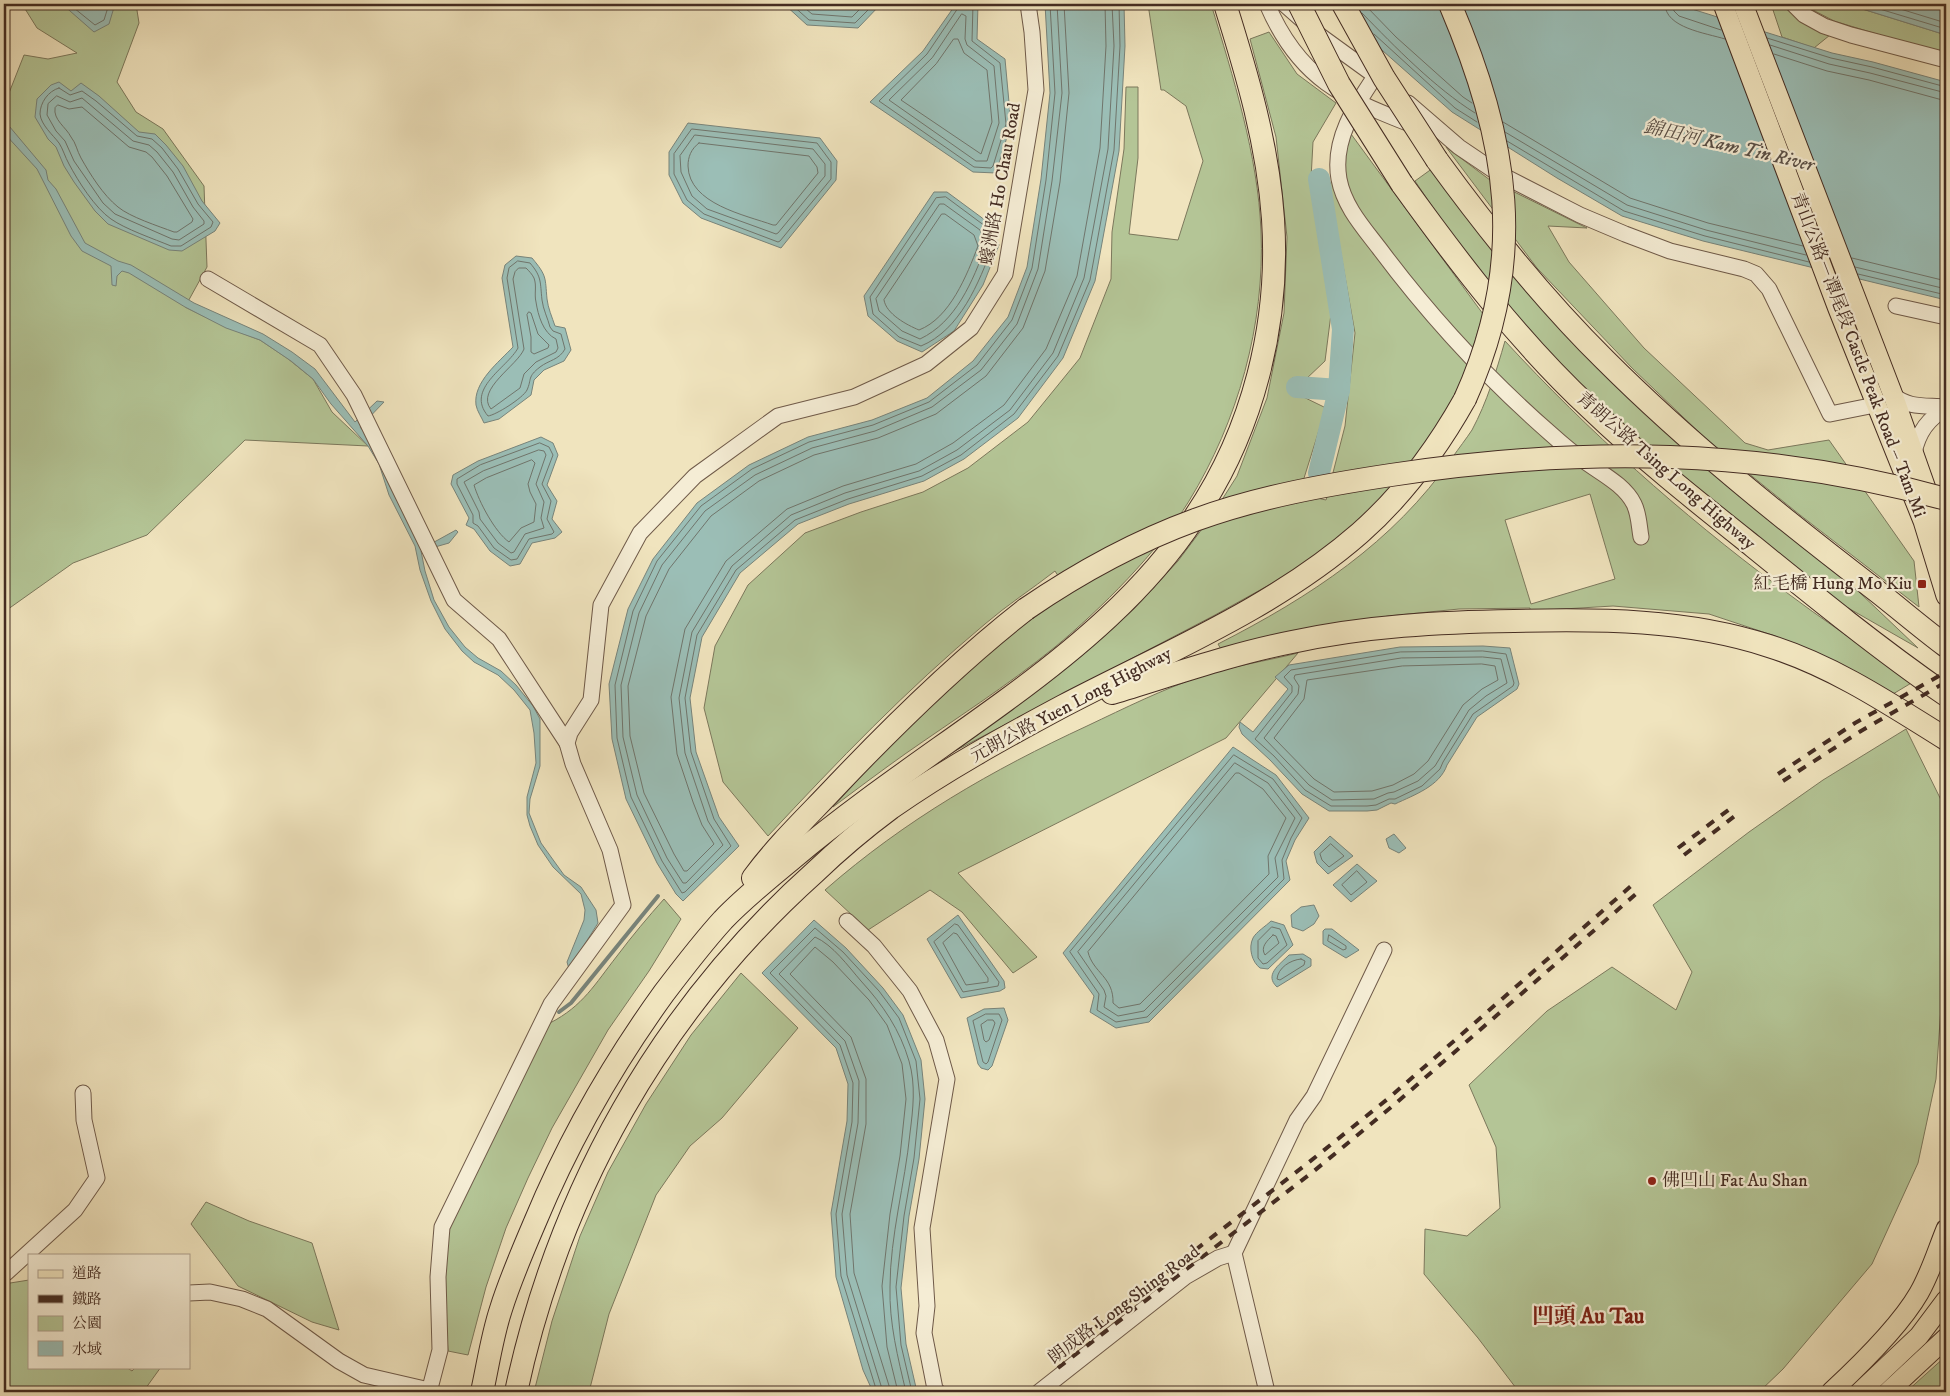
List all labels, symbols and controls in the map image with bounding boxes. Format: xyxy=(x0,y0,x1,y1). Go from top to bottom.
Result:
street label: 蠔洲路 Ho Chau Road xyxy=(976,101,1026,267)
water label: 錦田河 Kam Tin River xyxy=(1642,115,1818,177)
street label: 青山公路－潭尾段 Castle Peak Road – Tam Mi xyxy=(1786,189,1930,521)
street label: 青朗公路 Tsing Long Highway xyxy=(1572,387,1760,555)
place label: 紅毛橋 Hung Mo Kiu xyxy=(1754,573,1912,595)
marker: 紅毛橋 Hung Mo Kiu xyxy=(1916,578,1928,590)
street label: 元朗公路 Yuen Long Highway xyxy=(967,642,1176,767)
place label: 佛凹山 Fat Au Shan xyxy=(1662,1170,1808,1192)
marker: 佛凹山 Fat Au Shan xyxy=(1646,1175,1658,1187)
street label: 朗成路 Long Shing Road xyxy=(1044,1241,1204,1369)
legend xyxy=(28,1254,190,1368)
text: 道路 xyxy=(72,1264,102,1283)
text: 鐵路 xyxy=(72,1290,102,1309)
district label: 凹頭 Au Tau xyxy=(1532,1303,1645,1330)
text: 公園 xyxy=(72,1314,102,1333)
text: 水域 xyxy=(72,1340,102,1359)

